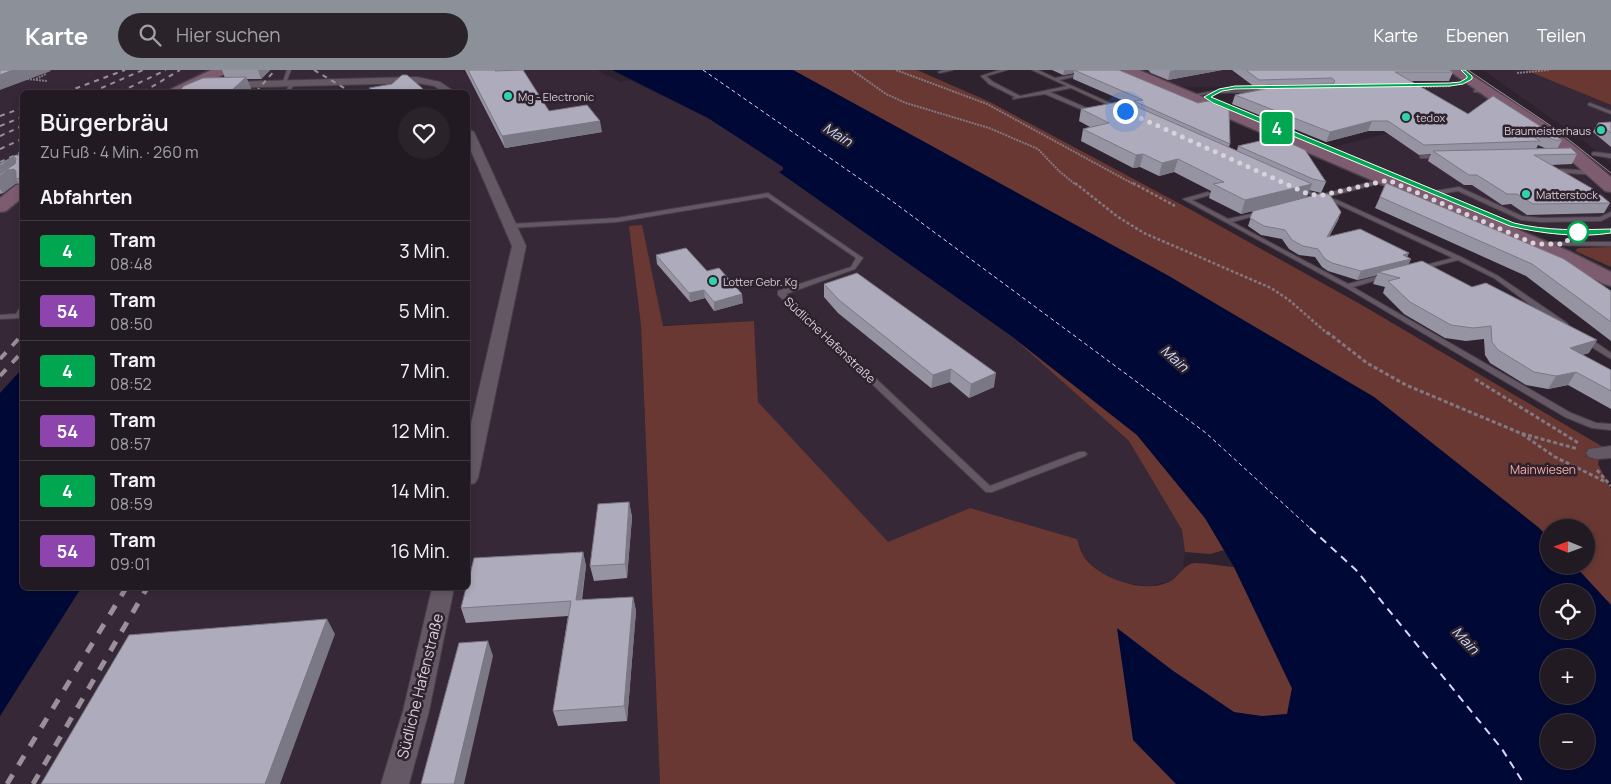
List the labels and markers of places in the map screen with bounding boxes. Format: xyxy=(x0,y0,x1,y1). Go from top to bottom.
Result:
place label: Mg - Electronic xyxy=(518,89,594,104)
marker: Mg - Electronic xyxy=(502,90,514,102)
place label: tedox xyxy=(1416,110,1446,125)
marker: tedox xyxy=(1400,111,1412,123)
place label: Braumeisterhaus xyxy=(1504,123,1591,138)
marker: Braumeisterhaus xyxy=(1595,124,1607,136)
place label: Matterstock xyxy=(1536,187,1598,202)
marker: Matterstock xyxy=(1520,188,1532,200)
unlabelled marker xyxy=(1567,221,1589,243)
place label: Lotter Gebr. Kg xyxy=(723,274,797,289)
marker: Lotter Gebr. Kg xyxy=(707,275,719,287)

